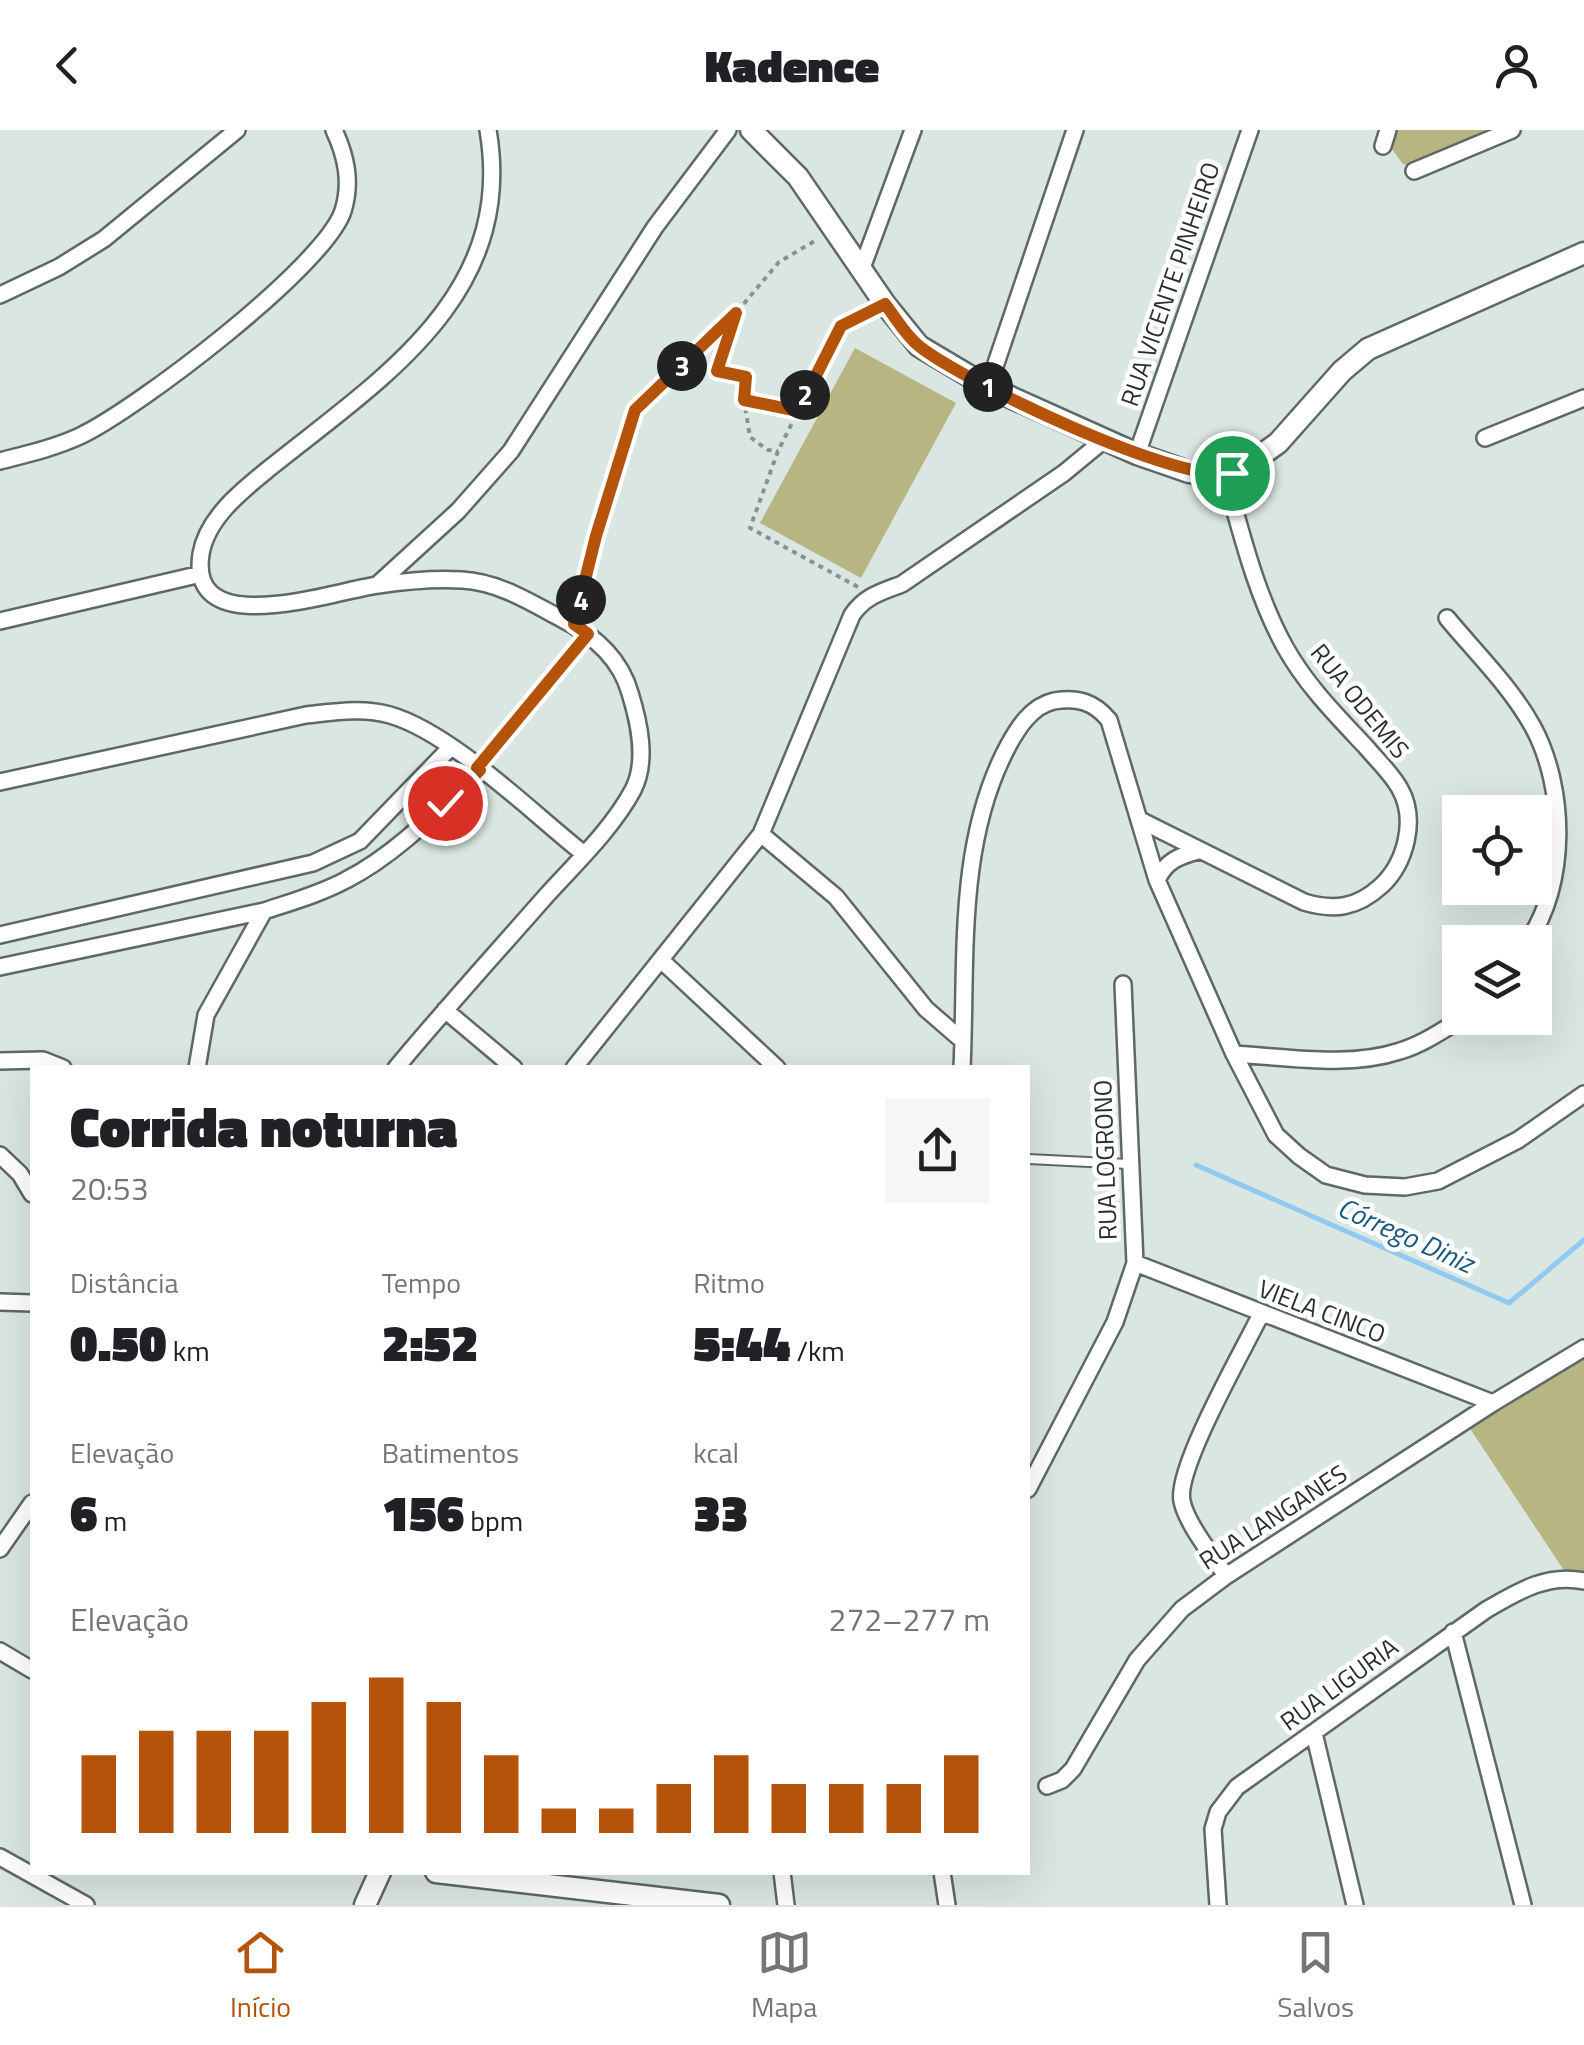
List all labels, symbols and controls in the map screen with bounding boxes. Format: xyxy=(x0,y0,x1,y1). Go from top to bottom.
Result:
text: Kadence xyxy=(705,31,879,99)
icon: back xyxy=(40,38,95,93)
icon: person xyxy=(1489,38,1544,93)
street label: RUA VICENTE PINHEIRO xyxy=(1110,157,1230,411)
pin: 3 xyxy=(657,341,707,391)
text: 3 xyxy=(674,344,690,387)
pin: 1 xyxy=(963,362,1013,412)
text: 1 xyxy=(980,365,996,408)
pin: 2 xyxy=(780,370,830,420)
text: 2 xyxy=(797,373,813,416)
pin xyxy=(1190,431,1275,516)
icon: arrive xyxy=(1205,446,1260,501)
pin: 4 xyxy=(556,575,606,625)
text: 4 xyxy=(573,578,589,621)
street label: RUA ODEMIS xyxy=(1302,635,1418,767)
pin xyxy=(403,761,488,846)
icon: check xyxy=(418,776,473,831)
map controls xyxy=(1442,795,1552,1035)
button: locate xyxy=(1442,795,1552,905)
button: layers xyxy=(1442,925,1552,1035)
street label: RUA LOGRONO xyxy=(1083,1079,1127,1241)
text: Corrida noturna xyxy=(70,1085,458,1168)
button: share xyxy=(885,1098,990,1203)
text: 20:53 xyxy=(70,1164,149,1212)
water label: Córrego Diniz xyxy=(1331,1185,1483,1285)
text: Distância xyxy=(70,1261,178,1304)
text: Tempo xyxy=(382,1261,461,1304)
text: Ritmo xyxy=(693,1261,765,1304)
street label: VIELA CINCO xyxy=(1253,1269,1391,1353)
text: 0.50 xyxy=(70,1304,167,1380)
text: 2:52 xyxy=(382,1304,479,1380)
text: 5:44 xyxy=(693,1304,790,1380)
text: km xyxy=(167,1329,210,1372)
text: /km xyxy=(790,1329,845,1372)
text: Elevação xyxy=(70,1431,174,1474)
text: Batimentos xyxy=(382,1431,519,1474)
text: kcal xyxy=(693,1431,739,1474)
street label: RUA LANGANES xyxy=(1191,1455,1355,1579)
text: 6 xyxy=(70,1474,98,1550)
text: 156 xyxy=(382,1474,464,1550)
text: 33 xyxy=(693,1474,748,1550)
text: m xyxy=(98,1499,127,1542)
text: bpm xyxy=(464,1499,523,1542)
text: Elevação xyxy=(70,1595,189,1643)
text: 272–277 m xyxy=(828,1595,990,1643)
street label: RUA LIGURIA xyxy=(1272,1628,1406,1740)
tab: Início xyxy=(230,1925,291,2028)
tab: Mapa xyxy=(751,1925,817,2028)
tab: Salvos xyxy=(1277,1925,1354,2028)

